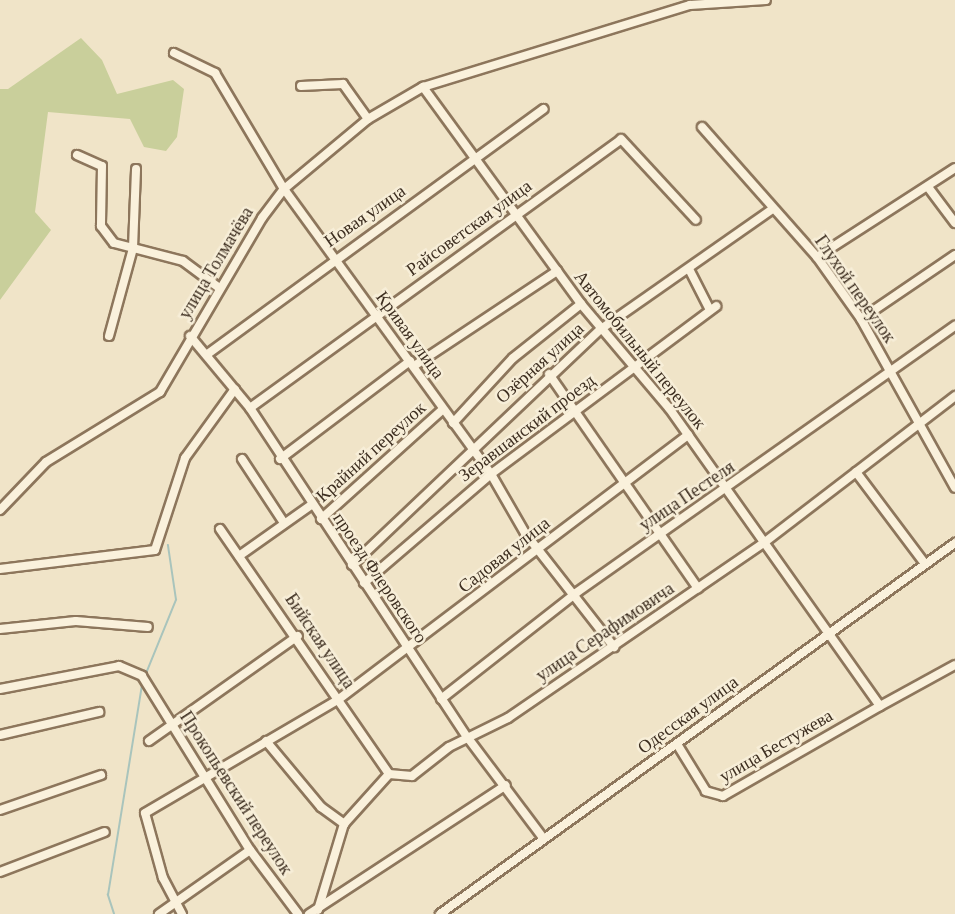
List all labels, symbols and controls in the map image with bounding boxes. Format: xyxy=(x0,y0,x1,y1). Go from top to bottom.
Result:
street label: Райсоветская улица xyxy=(402,175,536,281)
street label: Новая улица xyxy=(320,180,410,252)
street label: улица Толмачёва xyxy=(174,203,258,323)
street label: Глухой переулок xyxy=(810,231,900,347)
street label: Автомобильный переулок xyxy=(569,266,711,434)
street label: Кривая улица xyxy=(371,287,449,383)
street label: Озёрная улица xyxy=(492,318,588,408)
street label: Зеравшанский проезд xyxy=(454,370,600,486)
street label: Крайний переулок xyxy=(312,397,430,507)
street label: улица Пестеля xyxy=(635,456,739,536)
street label: проезд Флеровского xyxy=(328,509,432,647)
street label: Садовая улица xyxy=(454,512,554,598)
street label: улица Серафимовича xyxy=(532,578,678,686)
street label: Бийская улица xyxy=(280,589,360,693)
street label: Одесская улица xyxy=(634,671,742,759)
street label: улица Бестужева xyxy=(715,705,837,787)
street label: Прокопьевский переулок xyxy=(175,707,297,879)

